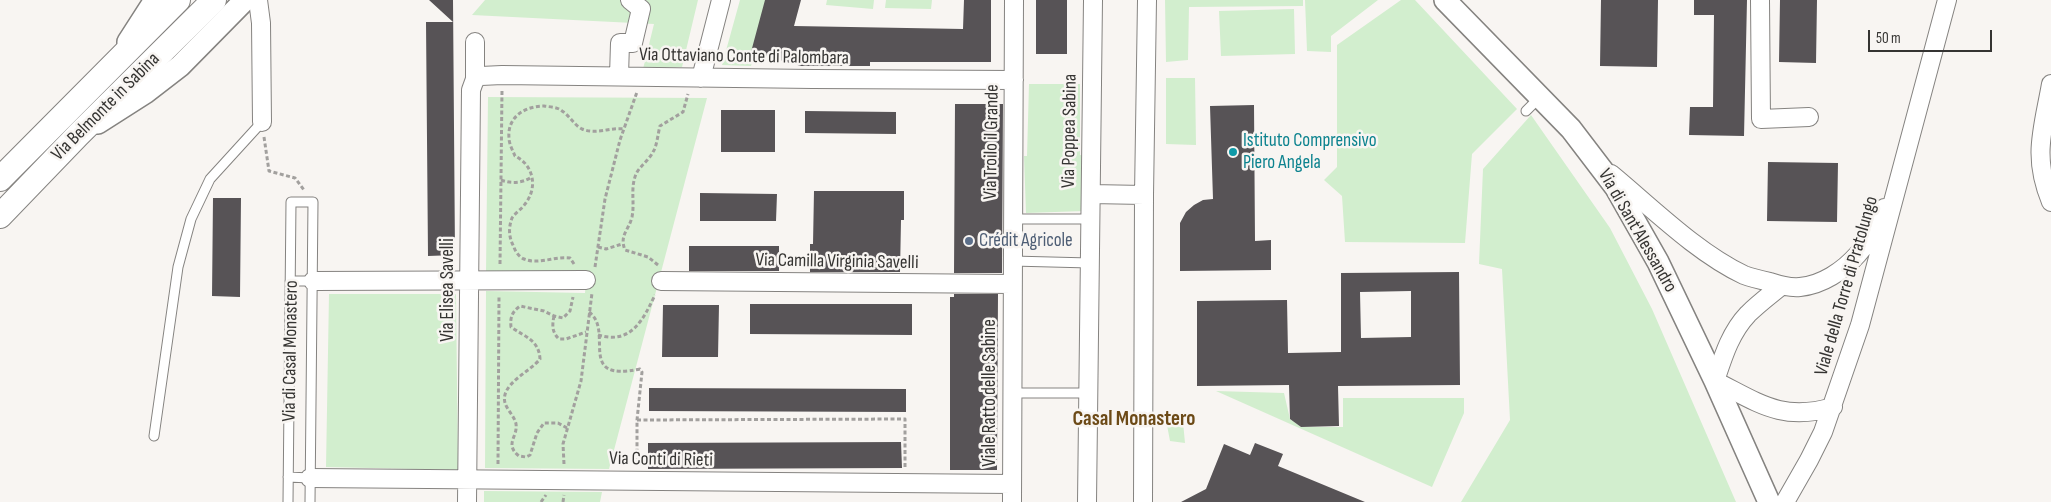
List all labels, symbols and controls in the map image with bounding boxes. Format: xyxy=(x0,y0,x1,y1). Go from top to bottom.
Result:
scale bar xyxy=(1871,20,1995,52)
text: 50 m xyxy=(1876,29,1901,48)
street label: Via Ottaviano Conte di Palombara xyxy=(639,44,849,70)
street label: Via Belmonte in Sabina xyxy=(47,48,165,166)
street label: Via Poppea Sabina xyxy=(1058,74,1082,188)
street label: Via Troilo il Grande xyxy=(980,84,1004,200)
place label: Istituto Comprensivo Piero Angela xyxy=(1243,130,1377,174)
marker: Istituto Comprensivo Piero Angela xyxy=(1227,146,1239,158)
street label: Via di Sant'Alessandro xyxy=(1592,165,1682,297)
street label: Viale della Torre di Pratolungo xyxy=(1810,194,1884,378)
place label: Crédit Agricole xyxy=(979,230,1073,252)
marker: Crédit Agricole xyxy=(963,235,975,247)
street label: Via Elisea Savelli xyxy=(437,238,459,342)
street label: Via Camilla Virginia Savelli xyxy=(755,249,919,275)
street label: Via di Casal Monastero xyxy=(278,280,304,422)
street label: Viale Ratto delle Sabine xyxy=(979,319,1001,467)
district label: Casal Monastero xyxy=(1073,407,1195,433)
street label: Via Conti di Rieti xyxy=(609,448,713,472)

